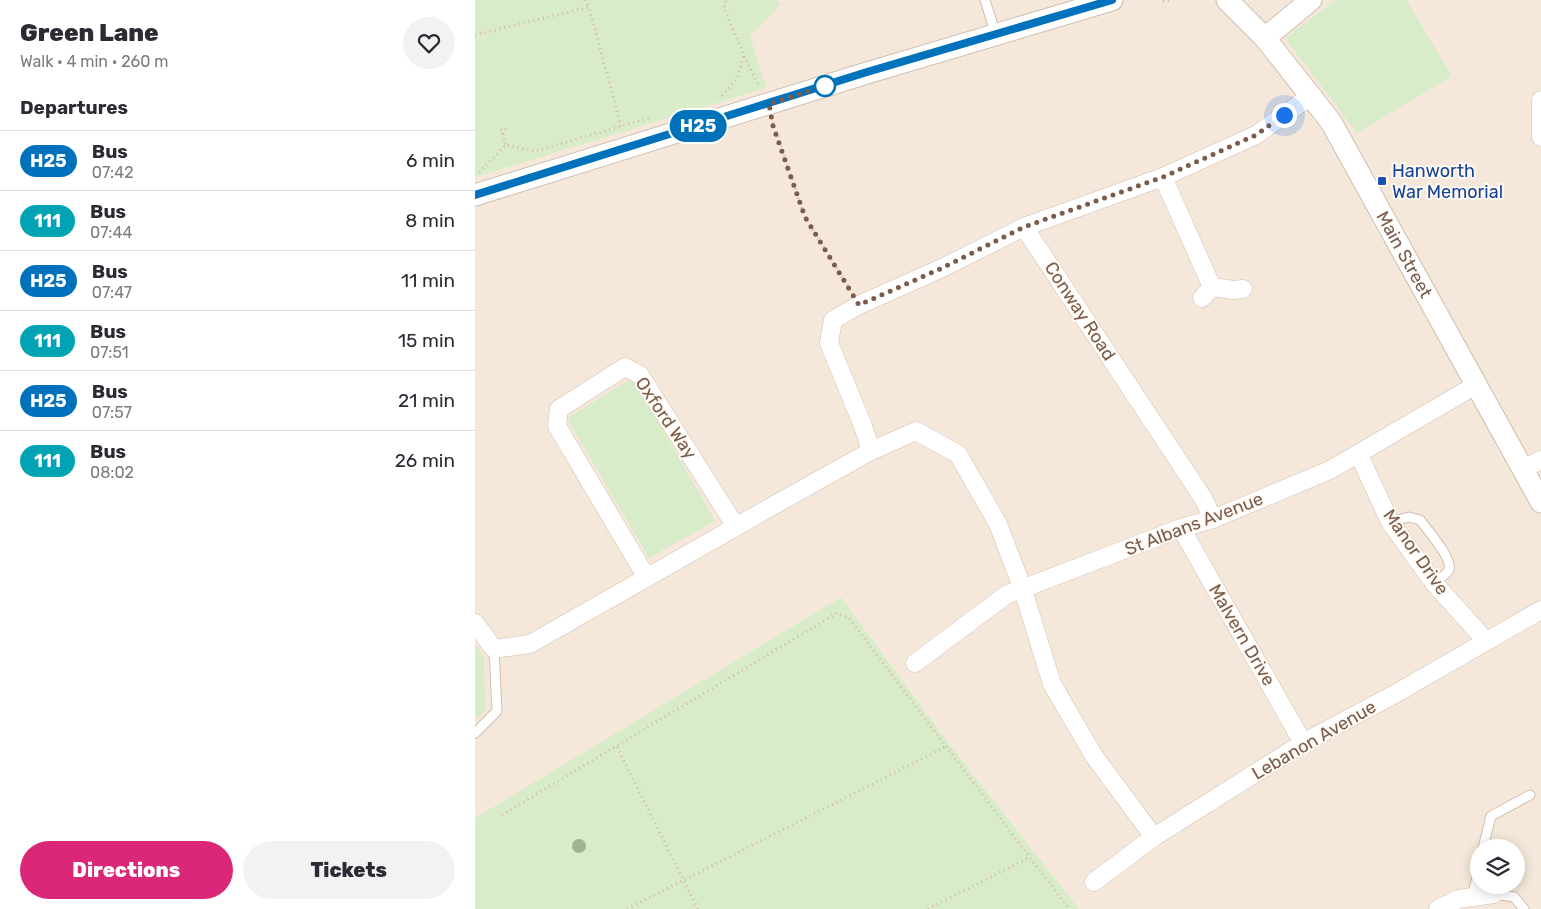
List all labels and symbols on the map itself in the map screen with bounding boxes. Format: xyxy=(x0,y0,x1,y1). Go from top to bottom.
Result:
unlabelled marker xyxy=(814,75,836,97)
your location xyxy=(1272,103,1297,128)
line badge: H25 xyxy=(669,110,727,142)
place label: Hanworth War Memorial xyxy=(1392,160,1503,203)
marker: Hanworth War Memorial xyxy=(1376,175,1388,187)
street label: Main Street xyxy=(1371,207,1437,302)
street label: Conway Road xyxy=(1040,257,1120,365)
street label: Oxford Way xyxy=(631,373,701,463)
street label: St Albans Avenue xyxy=(1122,488,1266,560)
street label: Manor Drive xyxy=(1378,505,1454,599)
street label: Malvern Drive xyxy=(1204,580,1280,690)
street label: Lebanon Avenue xyxy=(1248,696,1380,784)

